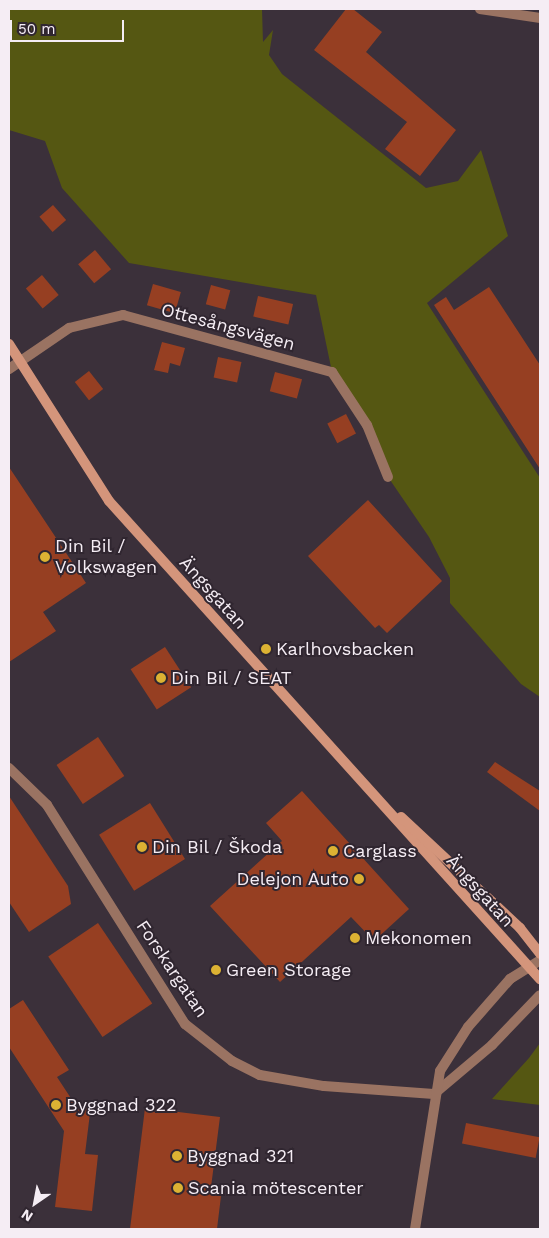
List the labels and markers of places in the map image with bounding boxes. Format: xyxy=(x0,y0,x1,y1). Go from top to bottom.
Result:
place label: Din Bil / Volkswagen xyxy=(55,536,157,578)
marker: Din Bil / Volkswagen xyxy=(39,551,51,563)
place label: Karlhovsbacken xyxy=(276,638,414,660)
marker: Karlhovsbacken xyxy=(260,643,272,655)
place label: Din Bil / SEAT xyxy=(171,667,292,689)
marker: Din Bil / SEAT xyxy=(155,672,167,684)
place label: Din Bil / Škoda xyxy=(152,836,283,858)
place label: Carglass xyxy=(343,840,417,862)
marker: Din Bil / Škoda xyxy=(136,841,148,853)
marker: Carglass xyxy=(327,845,339,857)
place label: Delejon Auto xyxy=(236,868,349,890)
marker: Delejon Auto xyxy=(353,873,365,885)
place label: Mekonomen xyxy=(365,927,472,949)
marker: Mekonomen xyxy=(349,932,361,944)
place label: Green Storage xyxy=(226,959,351,981)
marker: Green Storage xyxy=(210,964,222,976)
place label: Byggnad 322 xyxy=(66,1094,176,1116)
marker: Byggnad 322 xyxy=(50,1099,62,1111)
place label: Byggnad 321 xyxy=(187,1145,294,1167)
marker: Byggnad 321 xyxy=(171,1150,183,1162)
place label: Scania mötescenter xyxy=(188,1177,364,1199)
marker: Scania mötescenter xyxy=(172,1182,184,1194)

